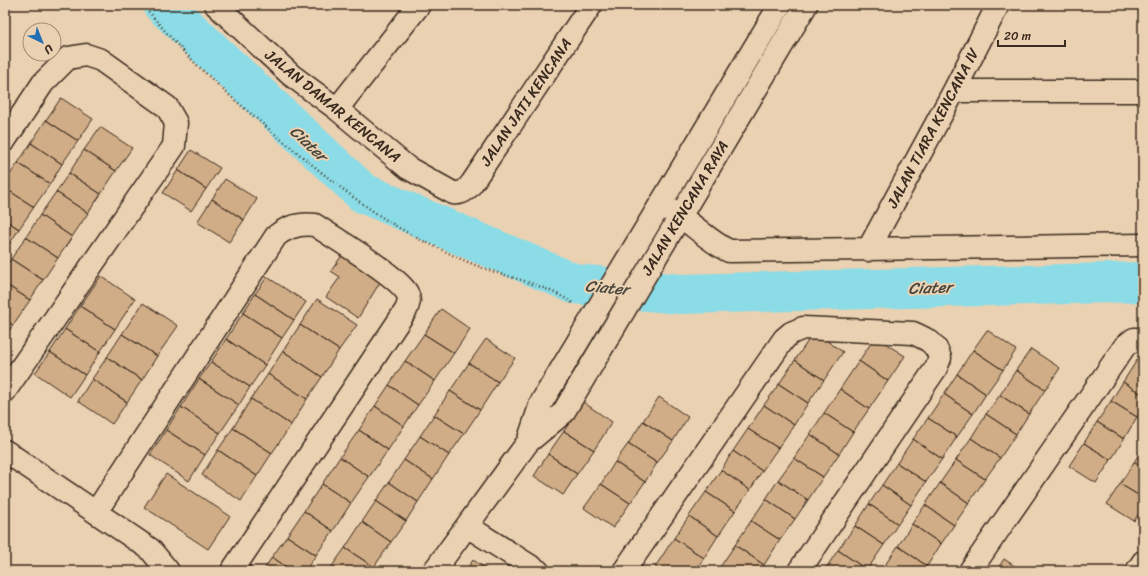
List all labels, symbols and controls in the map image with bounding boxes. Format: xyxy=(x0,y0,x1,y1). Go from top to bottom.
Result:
north arrow xyxy=(22,22,62,62)
scale bar xyxy=(998,22,1065,48)
text: 20 m xyxy=(1004,25,1031,47)
street label: JALAN JATI KENCANA xyxy=(473,33,579,172)
text: U xyxy=(39,40,58,59)
street label: JALAN DAMAR KENCANA xyxy=(258,42,407,169)
street label: JALAN TIARA KENCANA IV xyxy=(879,43,986,214)
water label: Ciater xyxy=(283,118,337,171)
street label: JALAN KENCANA RAYA xyxy=(634,136,736,281)
water label: Ciater xyxy=(584,271,633,304)
water label: Ciater xyxy=(908,272,956,303)

